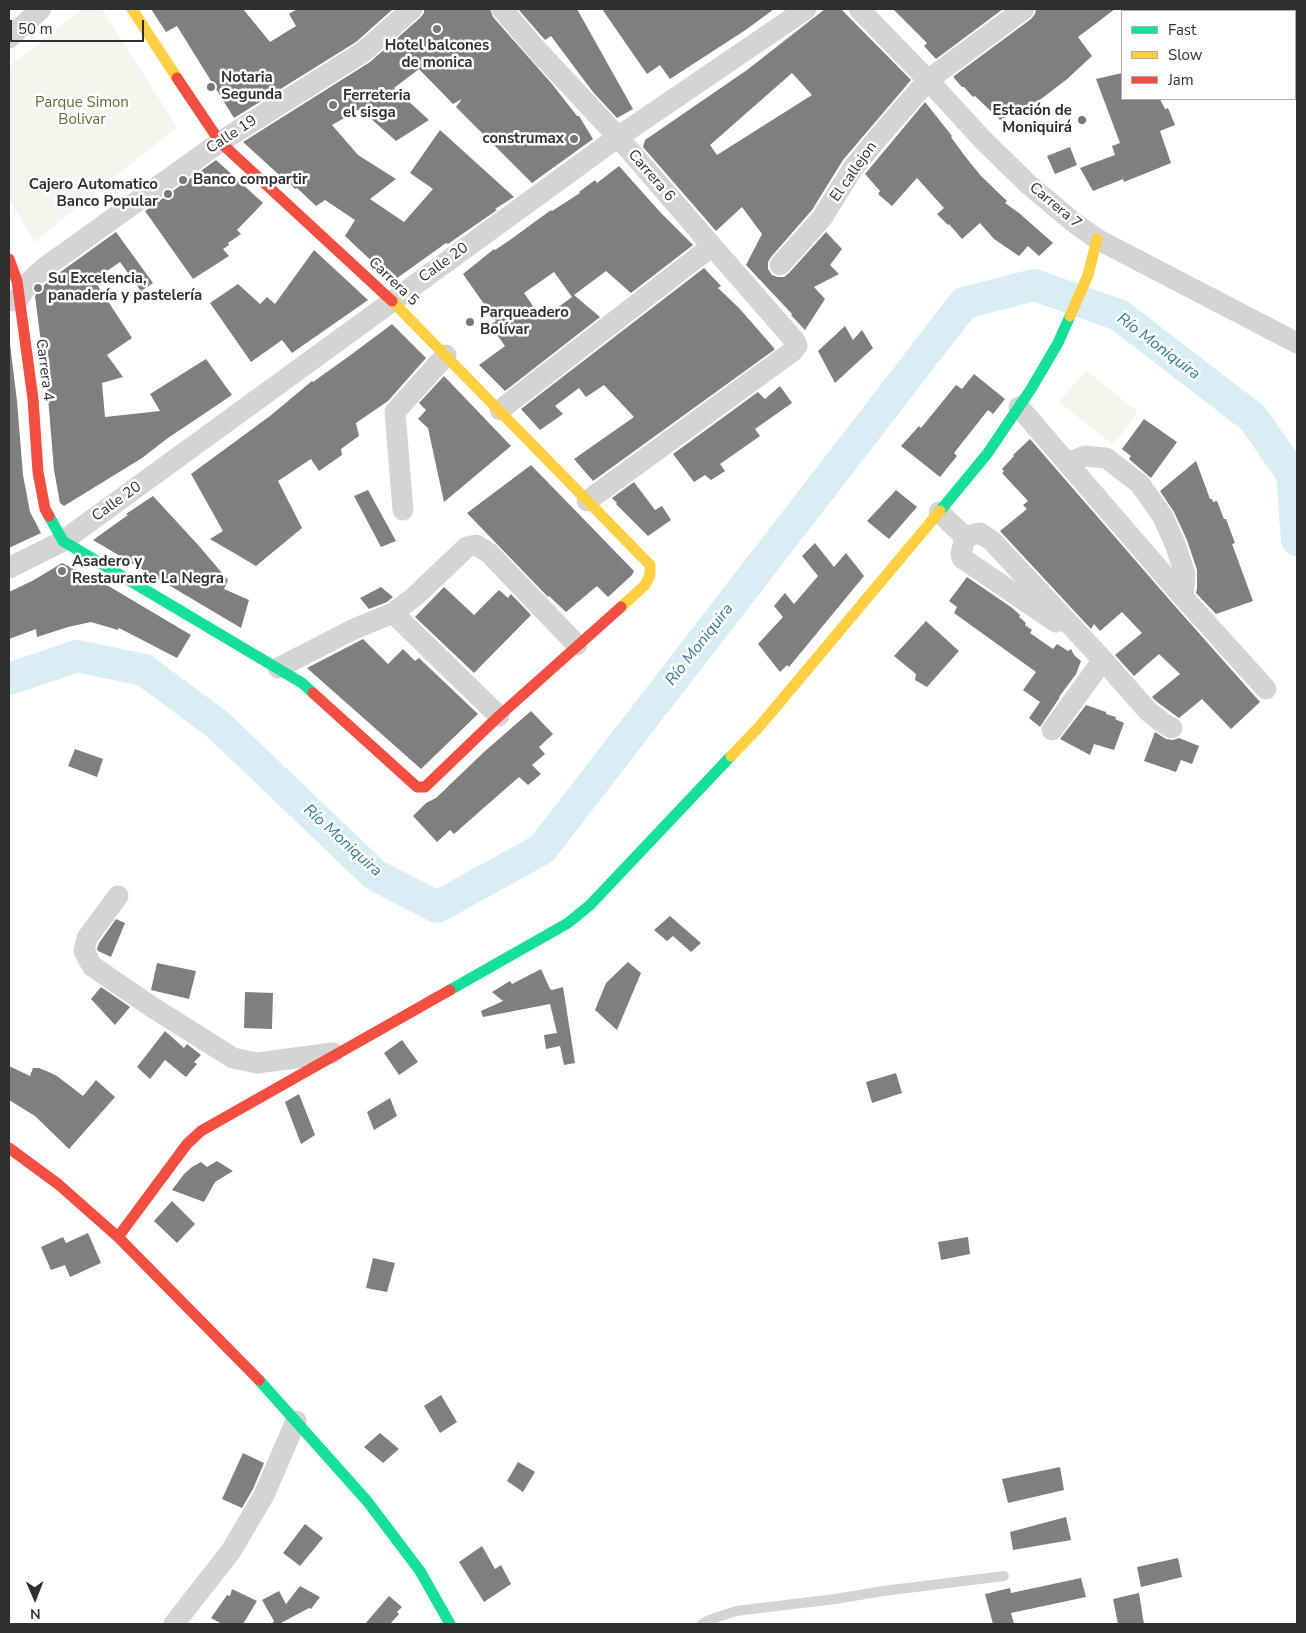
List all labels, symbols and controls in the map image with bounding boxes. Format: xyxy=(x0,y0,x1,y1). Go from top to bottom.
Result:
scale bar xyxy=(12,10,146,42)
legend xyxy=(1121,10,1296,100)
text: 50 m xyxy=(18,19,53,39)
text: Fast xyxy=(1168,20,1196,40)
marker: Hotel balcones de monica xyxy=(431,23,443,35)
place label: Hotel balcones de monica xyxy=(385,37,489,72)
text: Slow xyxy=(1168,45,1202,65)
place label: Notaria Segunda xyxy=(221,69,282,104)
text: Jam xyxy=(1168,70,1194,90)
marker: Notaria Segunda xyxy=(205,81,217,93)
place label: Ferreteria el sisga xyxy=(343,87,411,122)
park label: Parque Simon Bolivar xyxy=(35,94,129,129)
marker: Ferreteria el sisga xyxy=(327,99,339,111)
place label: Estación de Moniquirá xyxy=(992,102,1072,137)
street label: Calle 19 xyxy=(203,112,261,158)
marker: Estación de Moniquirá xyxy=(1076,114,1088,126)
place label: construmax xyxy=(483,130,564,148)
marker: construmax xyxy=(568,133,580,145)
street label: El callejon xyxy=(827,139,881,205)
street label: Carrera 6 xyxy=(624,147,678,205)
place label: Banco compartir xyxy=(193,171,308,189)
marker: Banco compartir xyxy=(177,174,189,186)
place label: Cajero Automatico Banco Popular xyxy=(29,176,158,211)
street label: Carrera 7 xyxy=(1025,179,1085,233)
marker: Cajero Automatico Banco Popular xyxy=(162,188,174,200)
street label: Calle 20 xyxy=(416,239,472,287)
street label: Carrera 5 xyxy=(364,254,422,310)
place label: Su Excelencia, panadería y pastelería xyxy=(48,270,202,305)
marker: Su Excelencia, panadería y pastelería xyxy=(32,282,44,294)
place label: Parqueadero Bolívar xyxy=(480,304,569,339)
water label: Río Moniquira xyxy=(1113,310,1203,384)
marker: Parqueadero Bolívar xyxy=(464,316,476,328)
street label: Carrera 4 xyxy=(31,338,57,402)
street label: Calle 20 xyxy=(89,478,145,526)
place label: Asadero y Restaurante La Negra xyxy=(72,553,224,588)
marker: Asadero y Restaurante La Negra xyxy=(56,565,68,577)
water label: Río Moniquira xyxy=(662,600,738,690)
water label: Río Moniquira xyxy=(299,801,385,881)
north arrow xyxy=(10,1573,60,1623)
text: N xyxy=(30,1604,41,1623)

